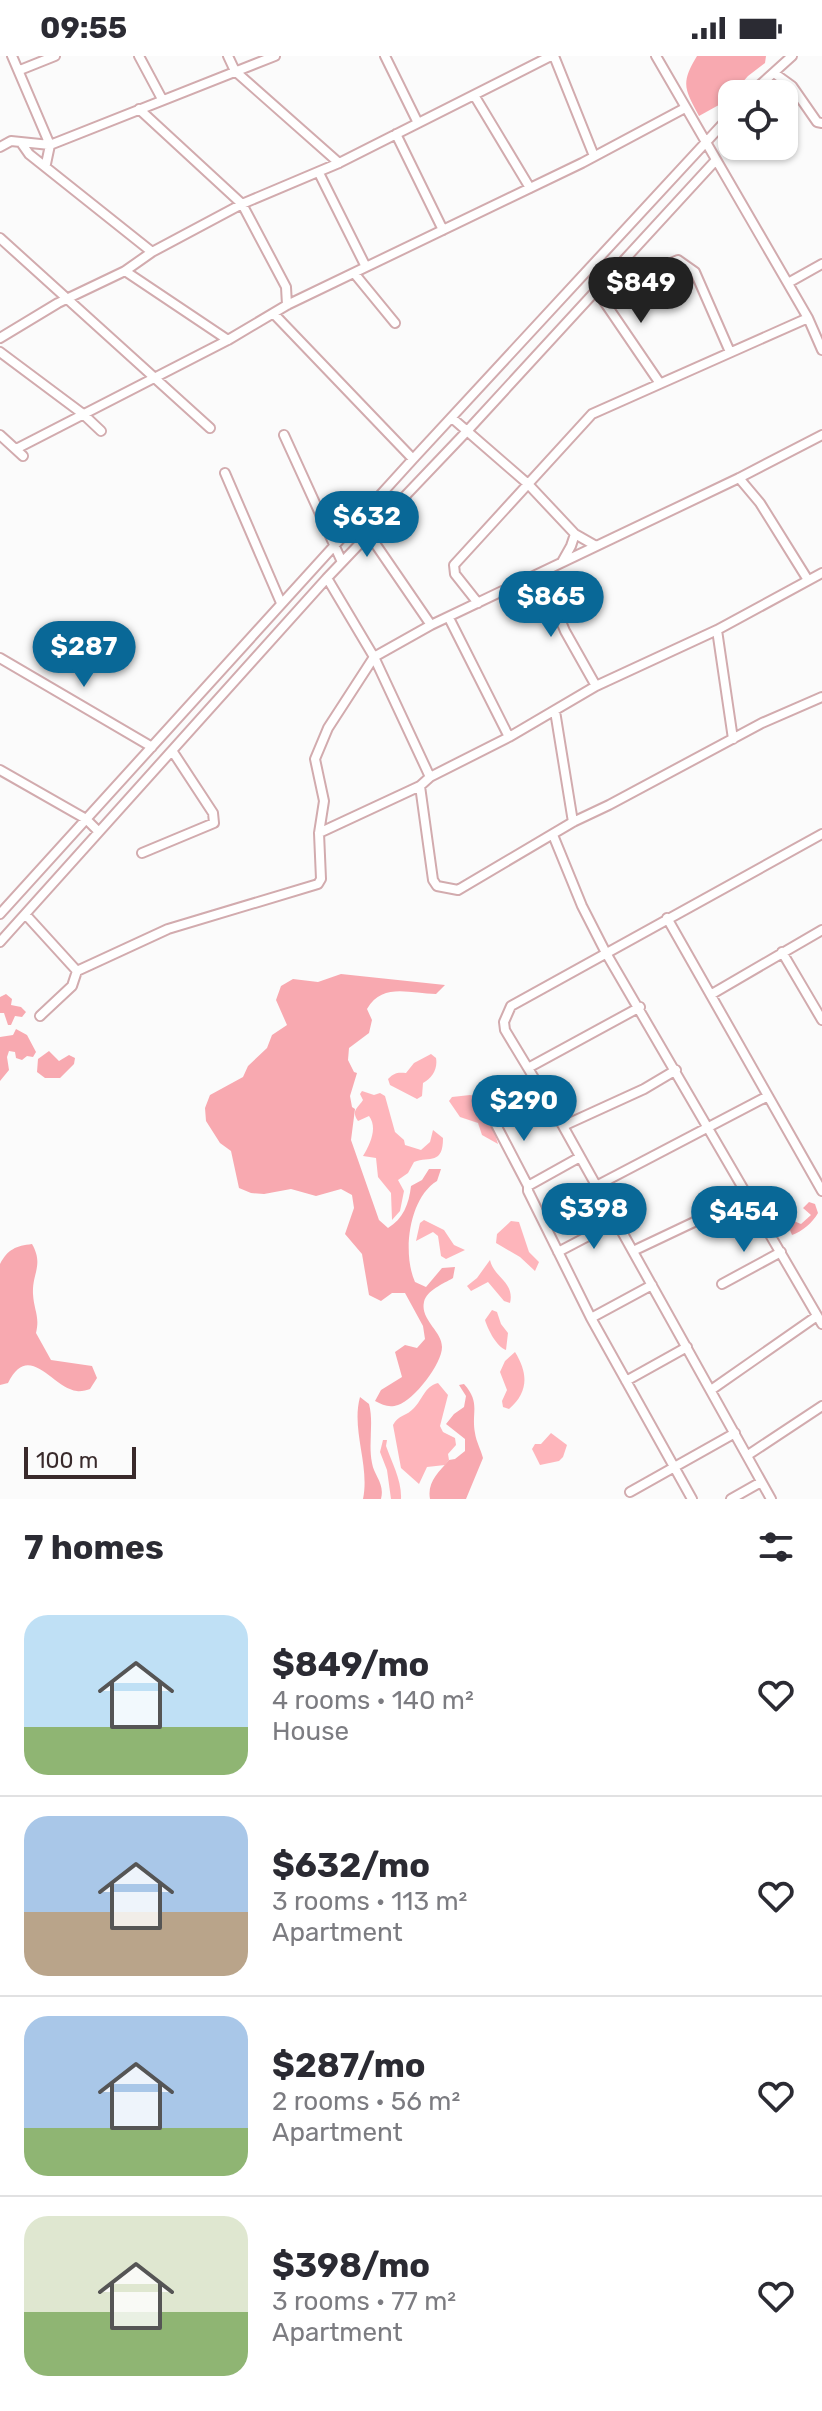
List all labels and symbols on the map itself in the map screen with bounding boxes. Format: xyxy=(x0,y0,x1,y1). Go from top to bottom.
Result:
pin: $849 xyxy=(594,257,688,325)
pin: $632 xyxy=(320,491,414,559)
pin: $865 xyxy=(504,571,598,639)
pin: $287 xyxy=(37,621,131,689)
pin: $290 xyxy=(477,1075,571,1143)
pin: $398 xyxy=(547,1183,641,1251)
pin: $454 xyxy=(697,1186,791,1254)
scale bar xyxy=(24,1443,136,1479)

